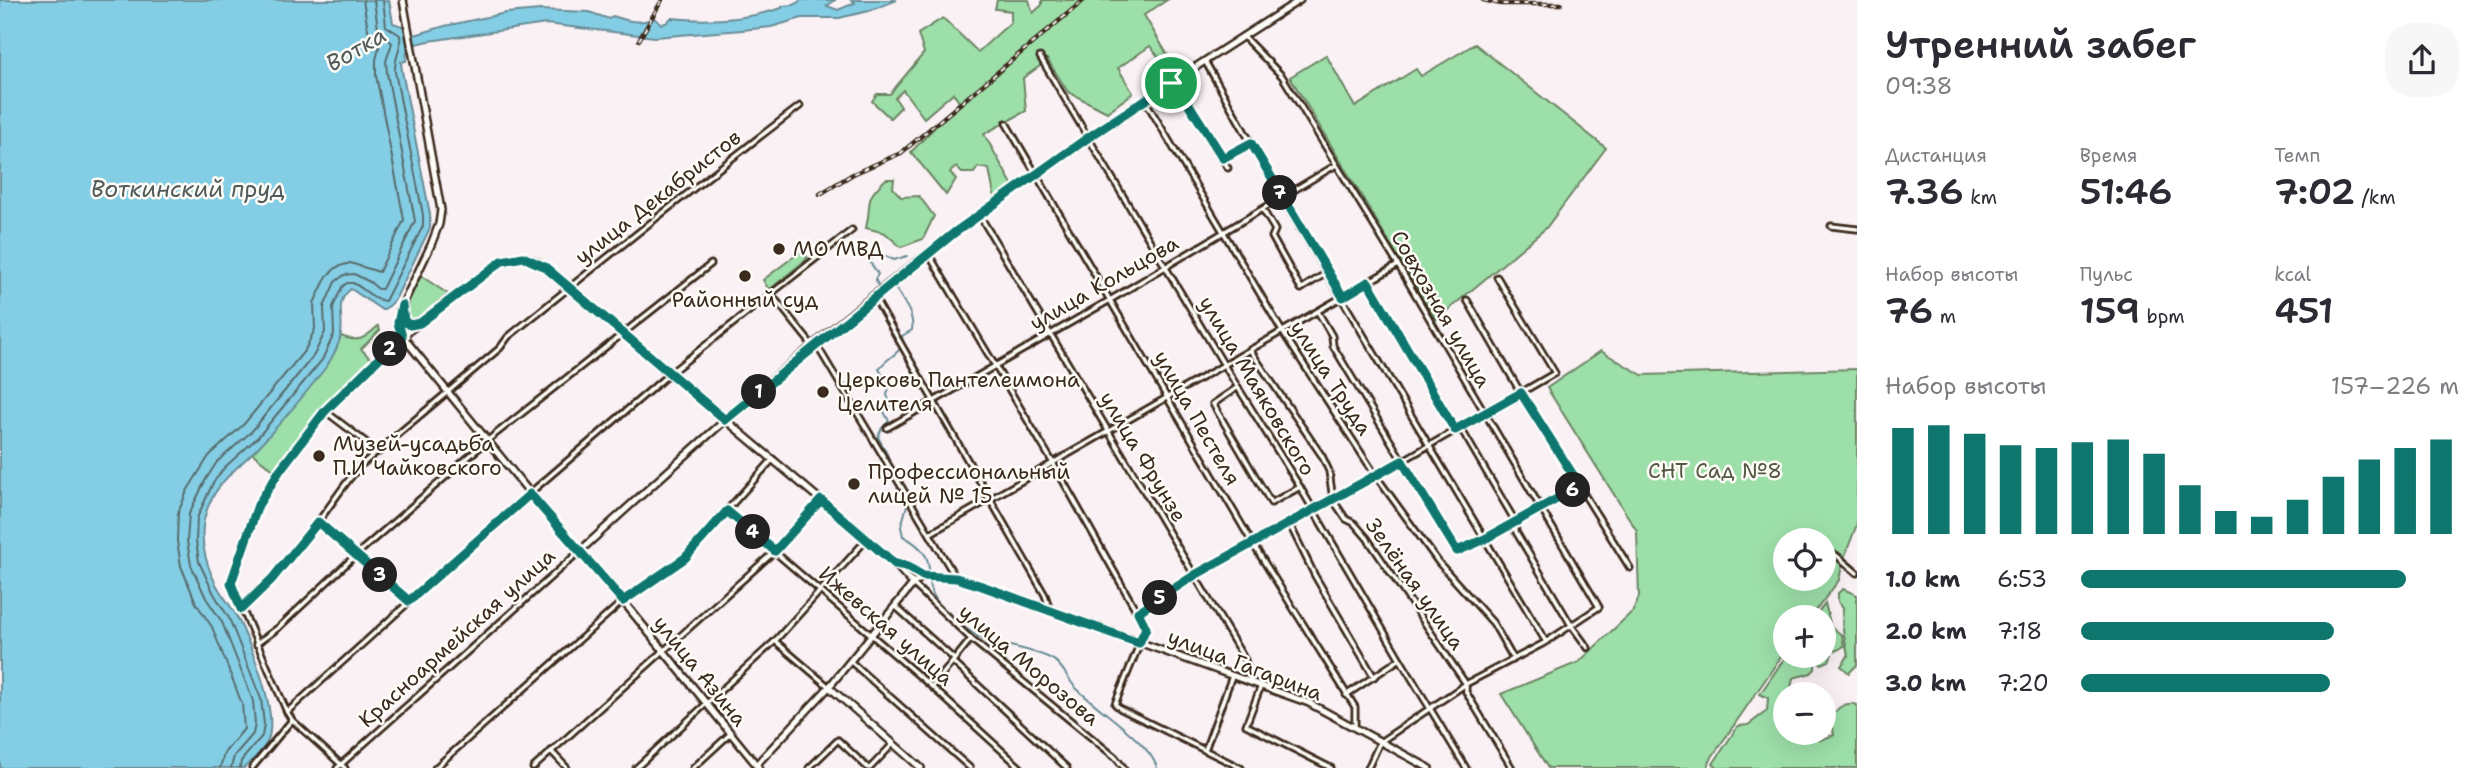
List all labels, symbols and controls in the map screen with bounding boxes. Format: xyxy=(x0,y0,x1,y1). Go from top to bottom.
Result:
text: Утренний забег xyxy=(1885,19,2196,70)
water label: Вотка xyxy=(320,20,392,78)
button: share xyxy=(2385,23,2459,97)
pin xyxy=(1141,53,1201,113)
icon: arrive xyxy=(1152,64,1190,102)
text: 09:38 xyxy=(1885,71,1953,101)
street label: улица Декабристов xyxy=(569,123,747,271)
text: Дистанция xyxy=(1885,143,1987,168)
text: Время xyxy=(2080,143,2138,168)
text: Темп xyxy=(2274,143,2320,168)
text: 7.36 xyxy=(1885,168,1964,215)
text: 51:46 xyxy=(2080,168,2173,215)
text: 7:02 xyxy=(2274,168,2355,215)
water label: Воткинский пруд xyxy=(91,174,285,204)
pin: 7 xyxy=(1262,176,1298,210)
text: 7 xyxy=(1273,180,1286,205)
text: km xyxy=(1964,185,1997,210)
text: /km xyxy=(2355,185,2396,210)
street label: Совхозная улица xyxy=(1385,225,1497,393)
street label: улица Кольцова xyxy=(1024,229,1184,337)
place label: МО МВД xyxy=(793,235,884,263)
marker: МО МВД xyxy=(771,241,787,257)
text: Набор высоты xyxy=(1885,262,2018,287)
text: Пульс xyxy=(2080,262,2133,287)
text: kcal xyxy=(2274,262,2311,287)
marker: Районный суд xyxy=(737,268,753,284)
place label: Районный суд xyxy=(672,286,818,314)
text: 76 xyxy=(1885,287,1933,334)
text: 159 xyxy=(2080,287,2140,334)
text: 451 xyxy=(2274,287,2334,334)
street label: улица Маяковского xyxy=(1192,291,1322,481)
text: m xyxy=(1933,304,1956,329)
text: bpm xyxy=(2140,304,2185,329)
street label: улица Труда xyxy=(1283,315,1379,441)
pin: 2 xyxy=(372,332,408,366)
text: 2 xyxy=(383,336,396,361)
street label: улица Пестеля xyxy=(1147,346,1247,490)
place label: Церковь Пантелеимона Целителя xyxy=(837,366,1080,418)
text: Набор высоты xyxy=(1885,371,2046,401)
text: 157–226 m xyxy=(2331,371,2459,401)
pin: 1 xyxy=(742,374,776,410)
text: 1 xyxy=(754,379,763,404)
marker: Церковь Пантелеимона Целителя xyxy=(815,384,831,400)
street label: улица Фрунзе xyxy=(1093,387,1193,527)
place label: Музей-усадьба П.И Чайковского xyxy=(333,430,502,482)
marker: Музей-усадьба П.И Чайковского xyxy=(311,448,327,464)
park label: СНТ Сад №8 xyxy=(1648,457,1782,485)
place label: Профессиональный лицей № 15 xyxy=(868,458,1071,510)
pin: 6 xyxy=(1556,472,1590,508)
marker: Профессиональный лицей № 15 xyxy=(846,476,862,492)
text: 6 xyxy=(1566,477,1579,502)
street label: Зелёная улица xyxy=(1359,512,1471,656)
pin: 4 xyxy=(736,514,770,550)
text: 4 xyxy=(746,519,759,544)
map controls xyxy=(1773,528,1836,745)
button: locate xyxy=(1773,528,1836,591)
street label: Красноармейская улица xyxy=(353,542,561,734)
pin: 3 xyxy=(362,558,398,592)
street label: Ижевская улица xyxy=(813,560,959,692)
text: 3 xyxy=(373,562,386,587)
text: 1.0 km xyxy=(1885,564,1960,594)
text: 6:53 xyxy=(1997,564,2047,594)
pin: 5 xyxy=(1142,580,1178,616)
text: 5 xyxy=(1154,585,1165,610)
street label: улица Морозова xyxy=(953,598,1105,732)
button: + xyxy=(1773,605,1836,668)
street label: улица Азина xyxy=(647,610,753,732)
text: 2.0 km xyxy=(1885,616,1967,646)
text: 7:18 xyxy=(1997,616,2042,646)
street label: улица Гагарина xyxy=(1164,623,1326,707)
text: 3.0 km xyxy=(1885,668,1966,698)
text: 7:20 xyxy=(1997,668,2049,698)
button: − xyxy=(1773,682,1836,745)

